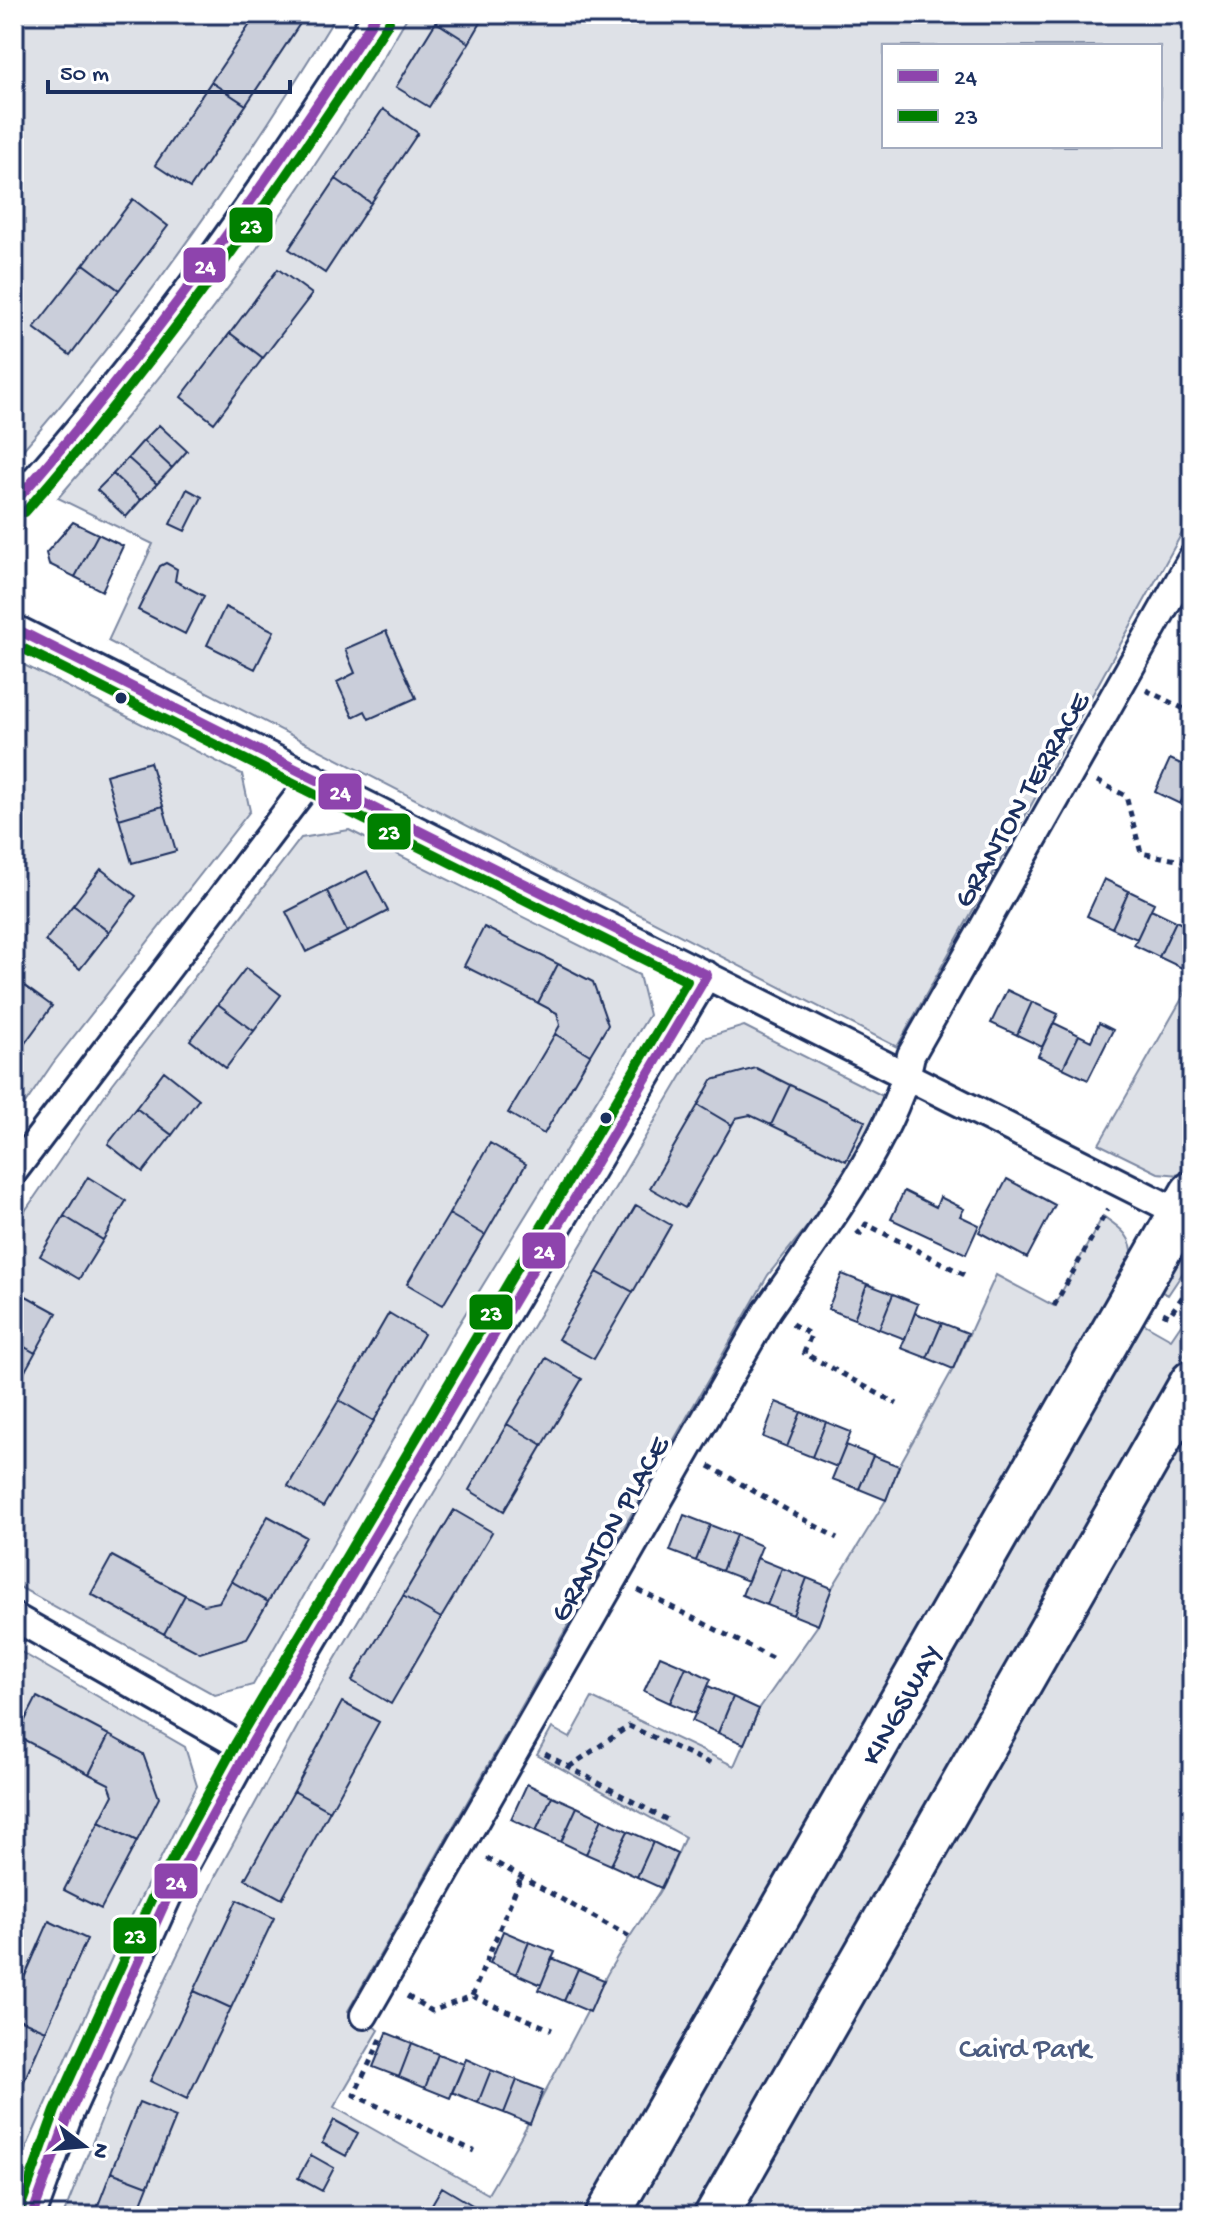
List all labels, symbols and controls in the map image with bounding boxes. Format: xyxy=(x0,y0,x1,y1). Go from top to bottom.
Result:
scale bar xyxy=(48,44,290,94)
legend xyxy=(882,44,1162,148)
text: 50 m xyxy=(60,61,109,90)
text: 24 xyxy=(954,65,978,94)
text: 23 xyxy=(954,105,978,134)
line badge: 23 xyxy=(228,206,274,244)
text: 23 xyxy=(240,216,262,242)
line badge: 24 xyxy=(182,246,227,284)
text: 24 xyxy=(194,256,216,282)
street label: GRANTON TERRACE xyxy=(948,686,1100,915)
unlabelled marker xyxy=(113,690,129,706)
line badge: 24 xyxy=(317,772,363,811)
text: 24 xyxy=(329,782,351,808)
line badge: 23 xyxy=(366,812,412,851)
text: 23 xyxy=(378,822,400,848)
unlabelled marker xyxy=(598,1110,614,1126)
line badge: 24 xyxy=(521,1231,567,1270)
text: 24 xyxy=(533,1241,555,1267)
line badge: 23 xyxy=(468,1293,514,1331)
text: 23 xyxy=(480,1303,502,1329)
street label: GRANTON PLACE xyxy=(545,1430,680,1629)
street label: KINGSWAY xyxy=(856,1639,952,1773)
line badge: 24 xyxy=(153,1862,199,1900)
text: 24 xyxy=(165,1872,187,1898)
line badge: 23 xyxy=(112,1916,158,1955)
text: 23 xyxy=(124,1926,146,1952)
park label: Caird Park xyxy=(959,2034,1094,2069)
north arrow xyxy=(44,2106,124,2186)
text: N xyxy=(85,2140,114,2161)

